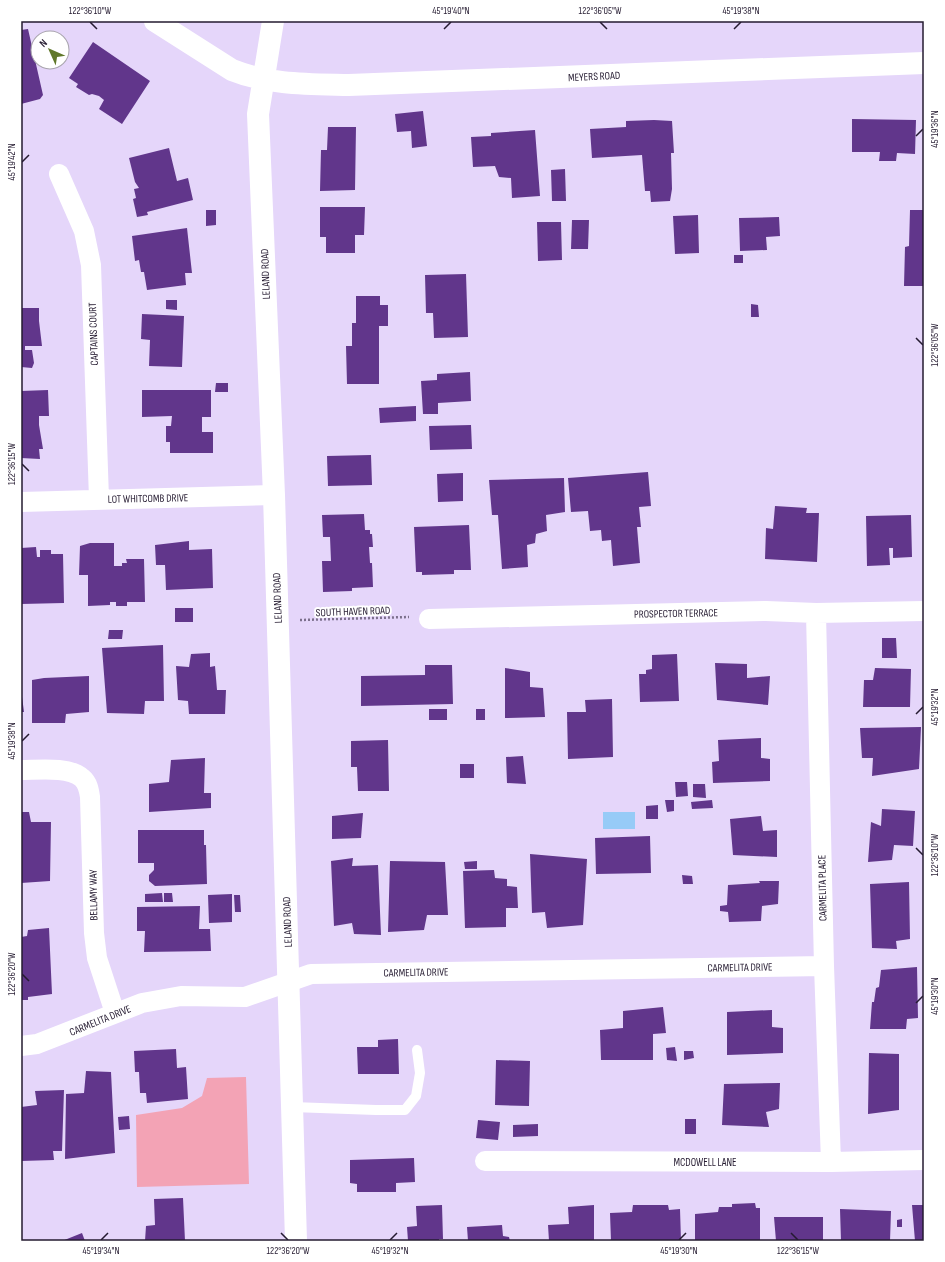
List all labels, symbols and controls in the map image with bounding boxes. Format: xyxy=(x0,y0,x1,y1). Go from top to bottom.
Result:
text: 122°36'10"W xyxy=(69,5,112,17)
text: 45°19'40"N xyxy=(432,5,470,17)
text: 122°36'05"W xyxy=(579,5,622,17)
text: 45°19'38"N xyxy=(722,5,760,17)
north arrow xyxy=(30,30,70,70)
text: N xyxy=(37,37,50,50)
street label: MEYERS ROAD xyxy=(568,69,620,84)
text: 45°19'36"N xyxy=(929,110,941,148)
text: 45°19'42"N xyxy=(6,143,18,181)
street label: LELAND ROAD xyxy=(258,248,273,300)
street label: CAPTAINS COURT xyxy=(86,302,101,366)
text: 122°36'05"W xyxy=(929,323,941,366)
text: 122°36'15"W xyxy=(6,443,18,485)
street label: LOT WHITCOMB DRIVE xyxy=(108,491,188,506)
street label: LELAND ROAD xyxy=(270,572,285,624)
street label: SOUTH HAVEN ROAD xyxy=(315,604,391,619)
street label: PROSPECTOR TERRACE xyxy=(634,606,718,621)
text: 45°19'32"N xyxy=(929,688,941,726)
text: 45°19'38"N xyxy=(6,722,18,760)
text: 122°36'10"W xyxy=(929,833,941,876)
street label: CARMELITA PLACE xyxy=(815,855,830,921)
street label: BELLAMY WAY xyxy=(87,869,100,921)
street label: LELAND ROAD xyxy=(280,896,295,948)
text: 122°36'20"W xyxy=(6,952,18,995)
street label: CARMELITA DRIVE xyxy=(707,960,773,975)
street label: CARMELITA DRIVE xyxy=(383,965,449,980)
text: 45°19'30"N xyxy=(929,977,941,1015)
street label: CARMELITA DRIVE xyxy=(68,1002,133,1039)
street label: MCDOWELL LANE xyxy=(673,1156,737,1169)
text: 45°19'34"N xyxy=(82,1245,120,1257)
text: 122°36'20"W xyxy=(267,1245,310,1257)
text: 45°19'32"N xyxy=(371,1245,409,1257)
text: 45°19'30"N xyxy=(660,1245,698,1257)
text: 122°36'15"W xyxy=(777,1245,819,1257)

